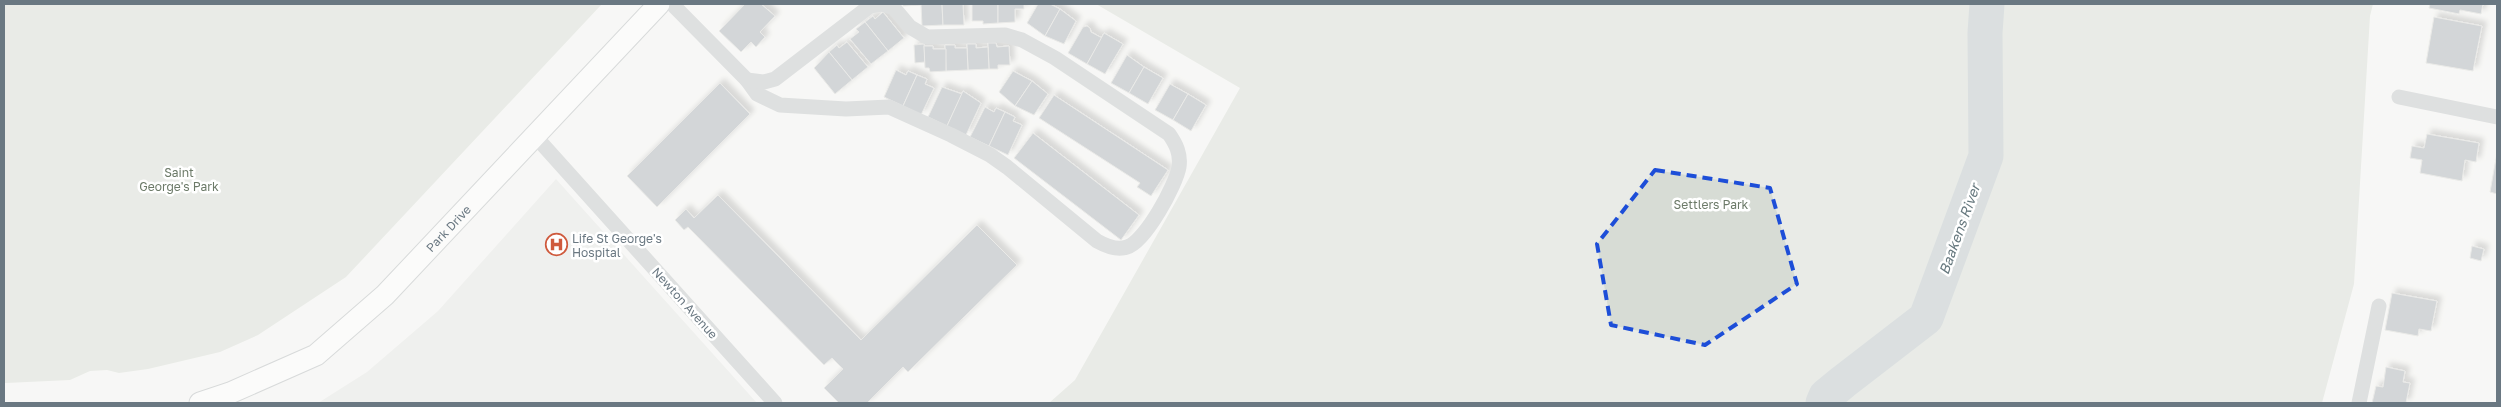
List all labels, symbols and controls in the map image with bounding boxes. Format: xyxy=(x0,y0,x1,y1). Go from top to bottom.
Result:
park label: Saint George's Park xyxy=(139,165,219,194)
water label: Baakens River xyxy=(1935,179,1984,276)
park label: Settlers Park xyxy=(1674,197,1749,212)
street label: Park Drive xyxy=(422,202,474,255)
place label: Life St George's Hospital xyxy=(572,231,662,260)
hospital icon: Life St George's Hospital xyxy=(544,233,568,257)
street label: Newton Avenue xyxy=(649,264,721,342)

